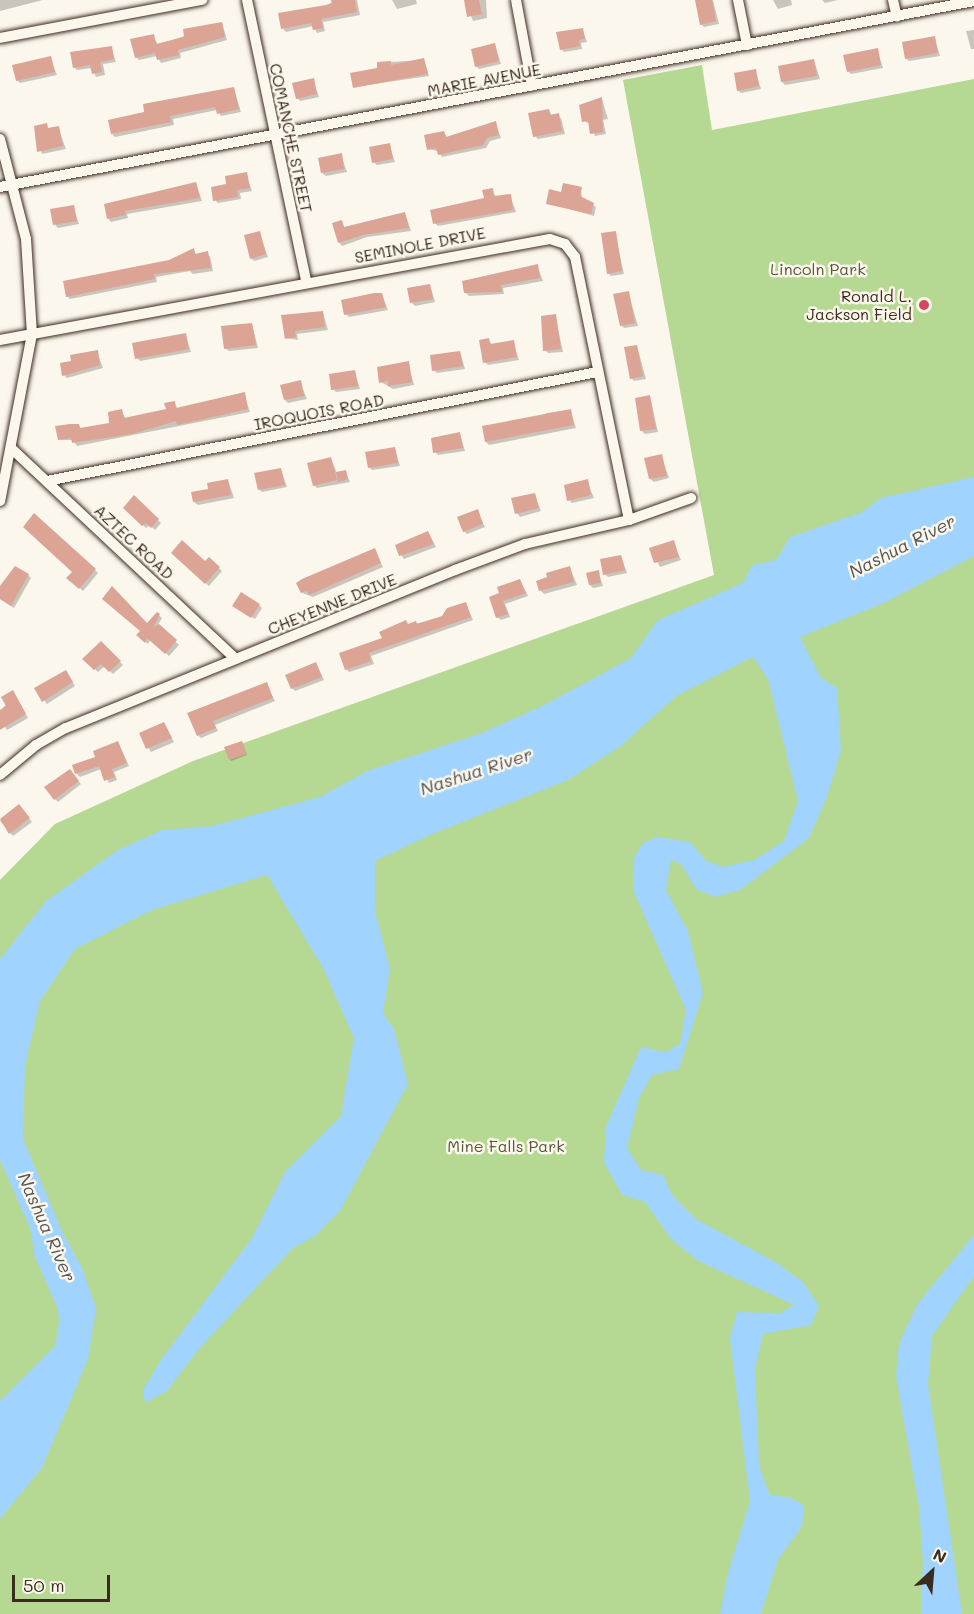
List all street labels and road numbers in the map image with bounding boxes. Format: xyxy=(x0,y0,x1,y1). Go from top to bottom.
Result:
street label: MARIE AVENUE xyxy=(426,60,542,100)
street label: COMANCHE STREET xyxy=(266,62,316,214)
street label: SEMINOLE DRIVE xyxy=(353,223,487,267)
street label: IROQUOIS ROAD xyxy=(252,390,386,434)
street label: AZTEC ROAD xyxy=(90,500,178,584)
street label: CHEYENNE DRIVE xyxy=(265,569,399,639)

